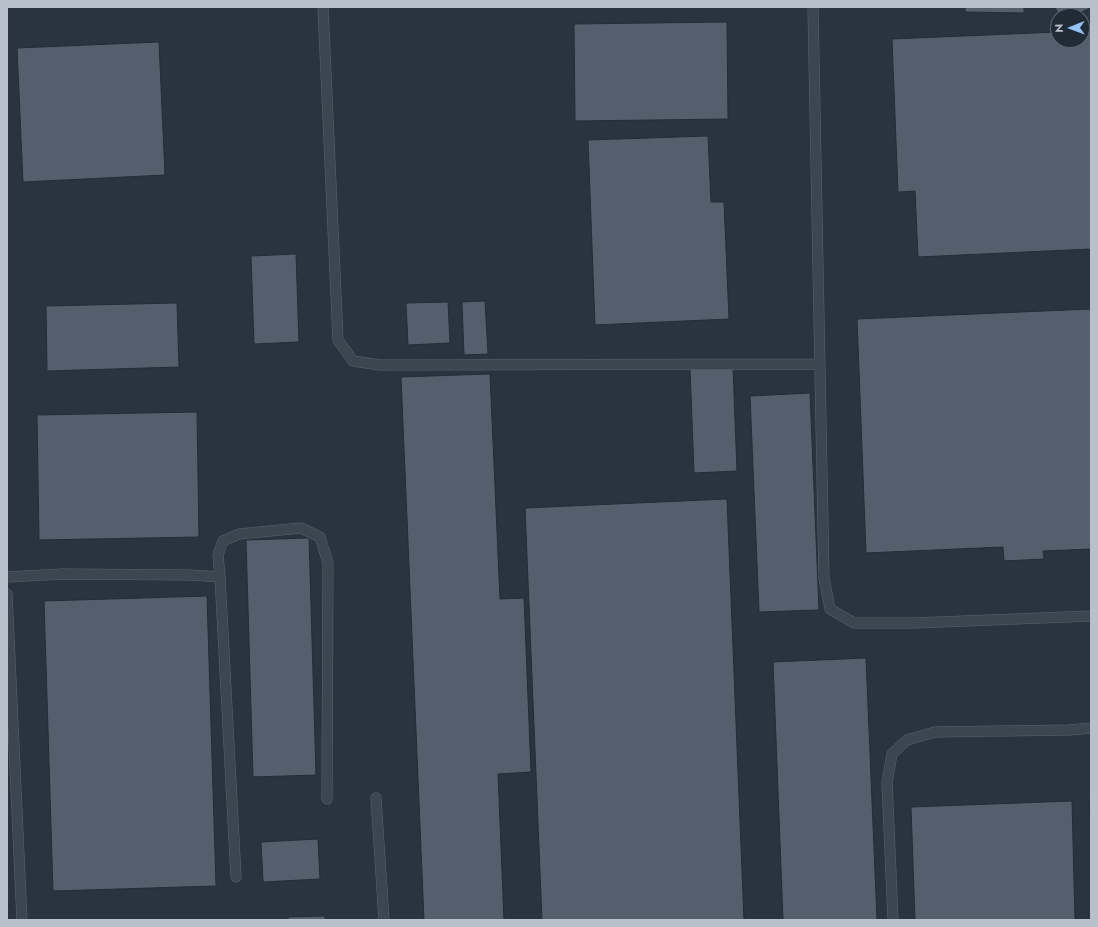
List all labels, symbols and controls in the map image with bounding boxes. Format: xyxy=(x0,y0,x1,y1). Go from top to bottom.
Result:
north arrow xyxy=(1050,8,1090,48)
text: N xyxy=(1051,24,1067,33)

